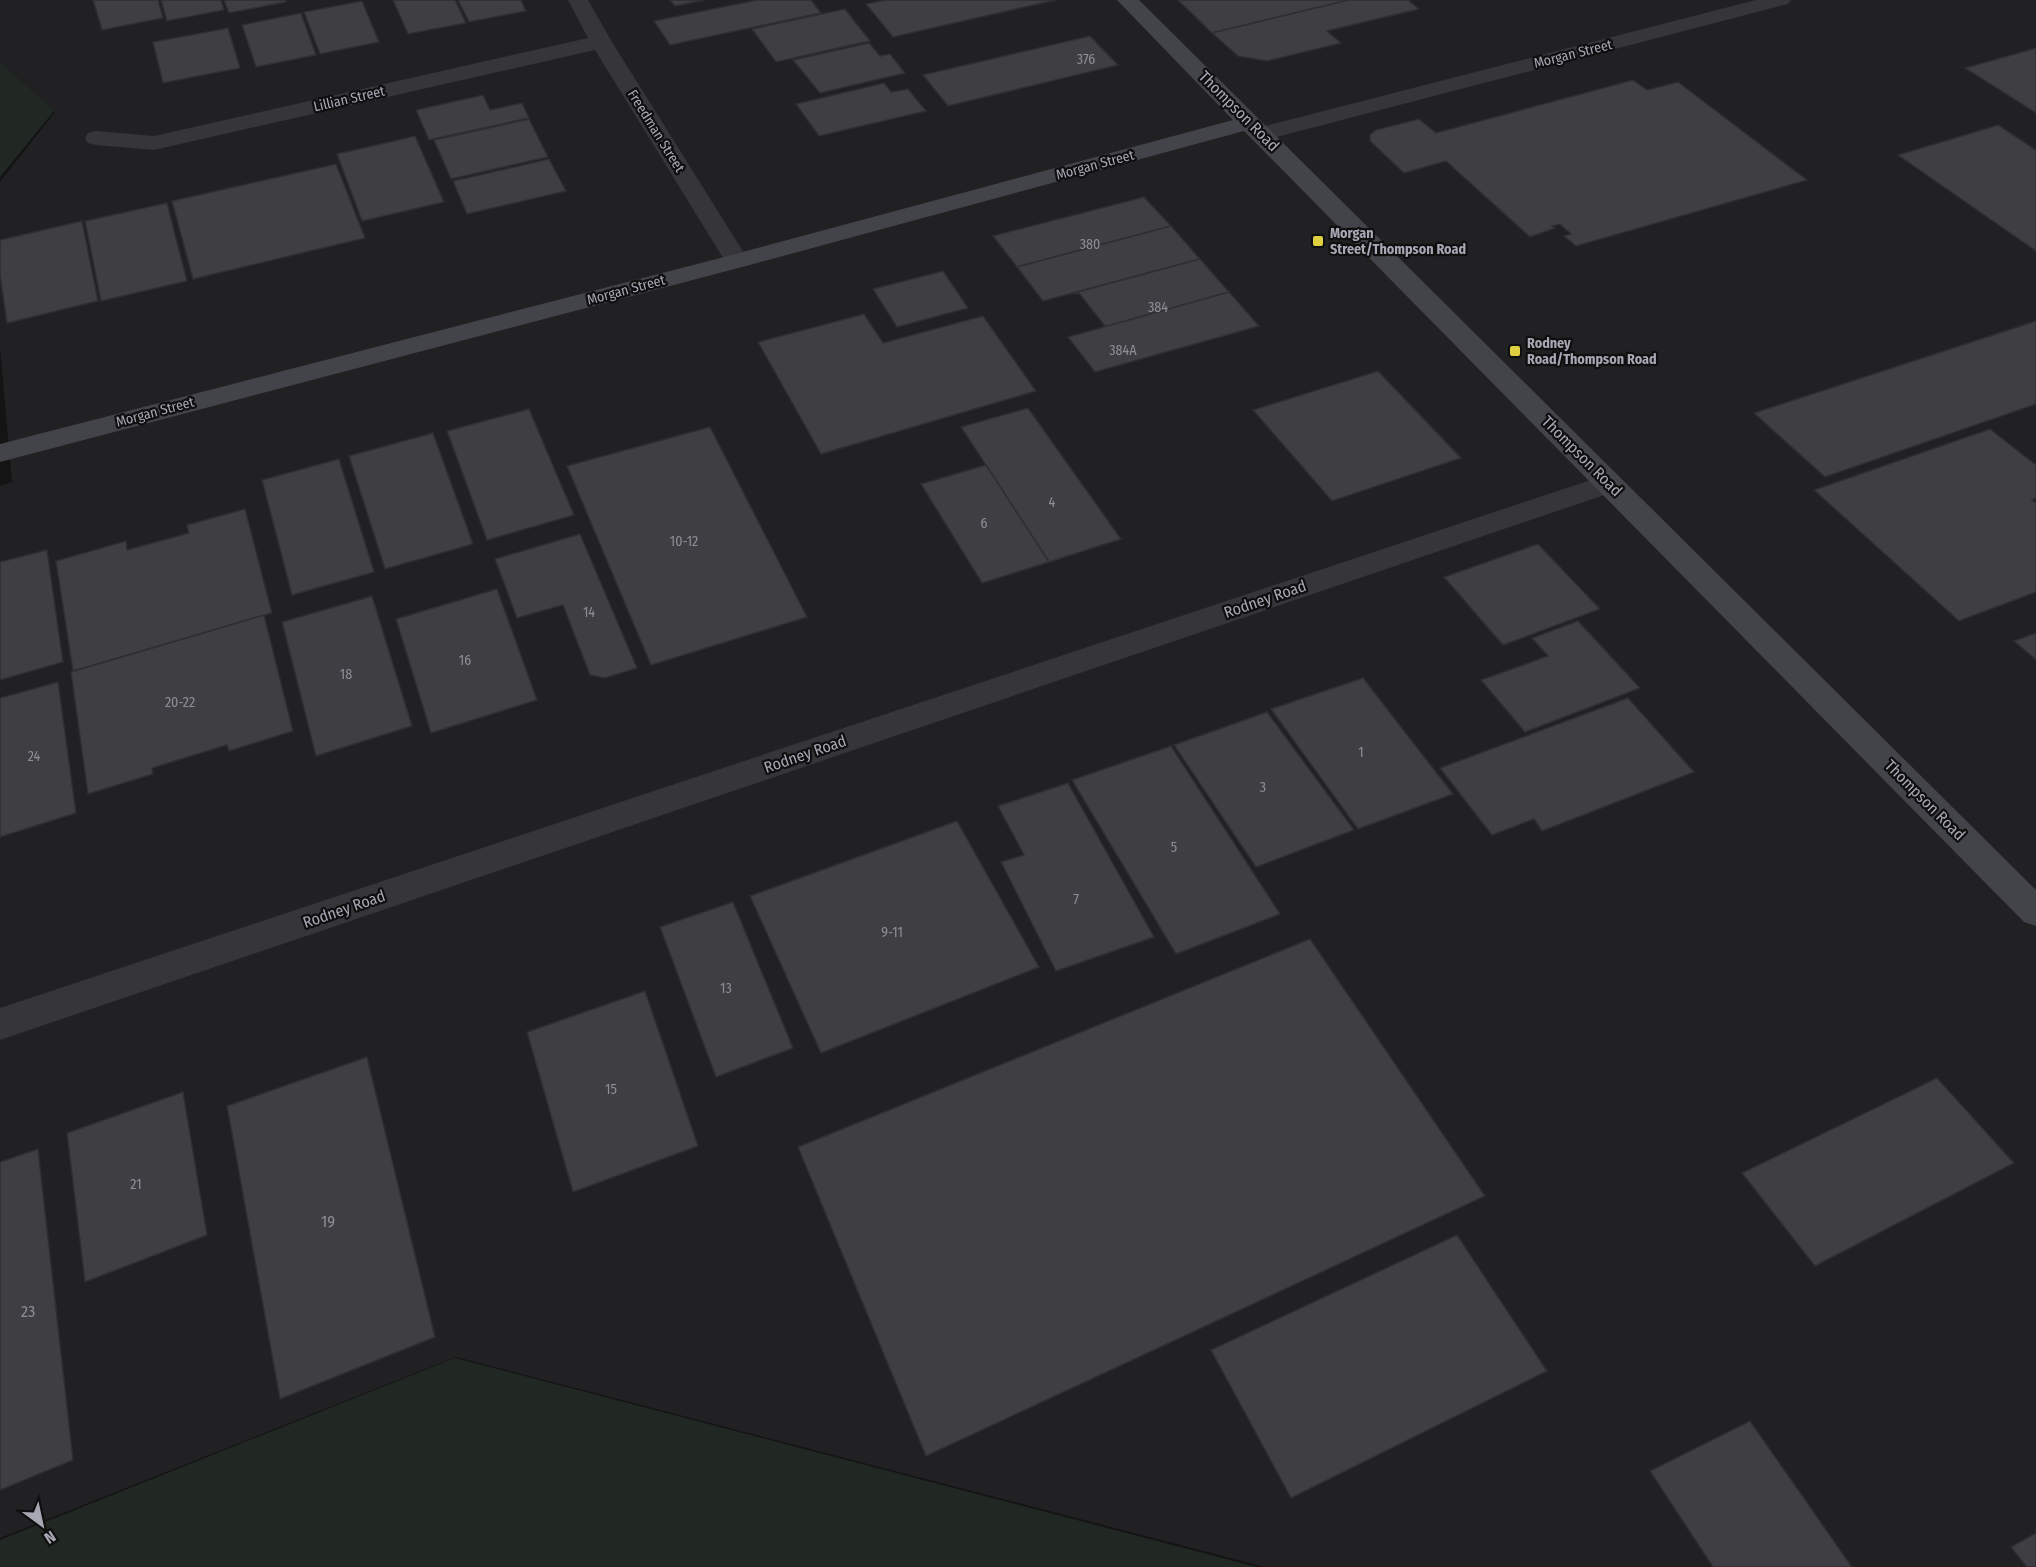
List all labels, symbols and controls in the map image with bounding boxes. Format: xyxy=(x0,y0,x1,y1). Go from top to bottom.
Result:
street label: Morgan Street xyxy=(1532,36,1614,72)
house number: 376 xyxy=(1077,51,1095,68)
street label: Thompson Road xyxy=(1195,67,1283,155)
street label: Lillian Street xyxy=(312,82,387,115)
street label: Freedman Street xyxy=(624,87,688,176)
street label: Morgan Street xyxy=(1054,146,1136,184)
place label: Morgan Street/Thompson Road xyxy=(1330,225,1466,258)
marker: Morgan Street/Thompson Road xyxy=(1311,234,1325,248)
house number: 380 xyxy=(1080,236,1100,253)
street label: Morgan Street xyxy=(585,271,667,309)
house number: 384 xyxy=(1148,299,1168,316)
place label: Rodney Road/Thompson Road xyxy=(1527,335,1657,368)
house number: 384A xyxy=(1109,342,1137,359)
marker: Rodney Road/Thompson Road xyxy=(1508,344,1522,358)
street label: Morgan Street xyxy=(114,393,196,431)
street label: Thompson Road xyxy=(1538,412,1626,500)
house number: 4 xyxy=(1049,494,1056,511)
house number: 6 xyxy=(981,515,988,532)
house number: 10-12 xyxy=(670,533,698,550)
street label: Rodney Road xyxy=(1221,576,1309,622)
house number: 14 xyxy=(583,604,595,621)
house number: 16 xyxy=(459,652,471,669)
house number: 18 xyxy=(340,666,352,683)
house number: 20-22 xyxy=(165,694,195,711)
street label: Rodney Road xyxy=(761,731,849,777)
house number: 1 xyxy=(1358,744,1364,761)
house number: 24 xyxy=(28,748,41,765)
street label: Thompson Road xyxy=(1881,756,1969,844)
house number: 3 xyxy=(1260,779,1266,796)
house number: 5 xyxy=(1171,839,1177,856)
street label: Rodney Road xyxy=(300,886,388,932)
house number: 7 xyxy=(1073,891,1079,908)
house number: 9-11 xyxy=(881,924,903,941)
house number: 13 xyxy=(720,980,732,997)
house number: 15 xyxy=(605,1081,617,1098)
house number: 21 xyxy=(130,1176,142,1193)
house number: 19 xyxy=(321,1212,335,1231)
house number: 23 xyxy=(21,1302,35,1321)
north arrow xyxy=(12,1495,72,1555)
text: N xyxy=(41,1527,59,1548)

